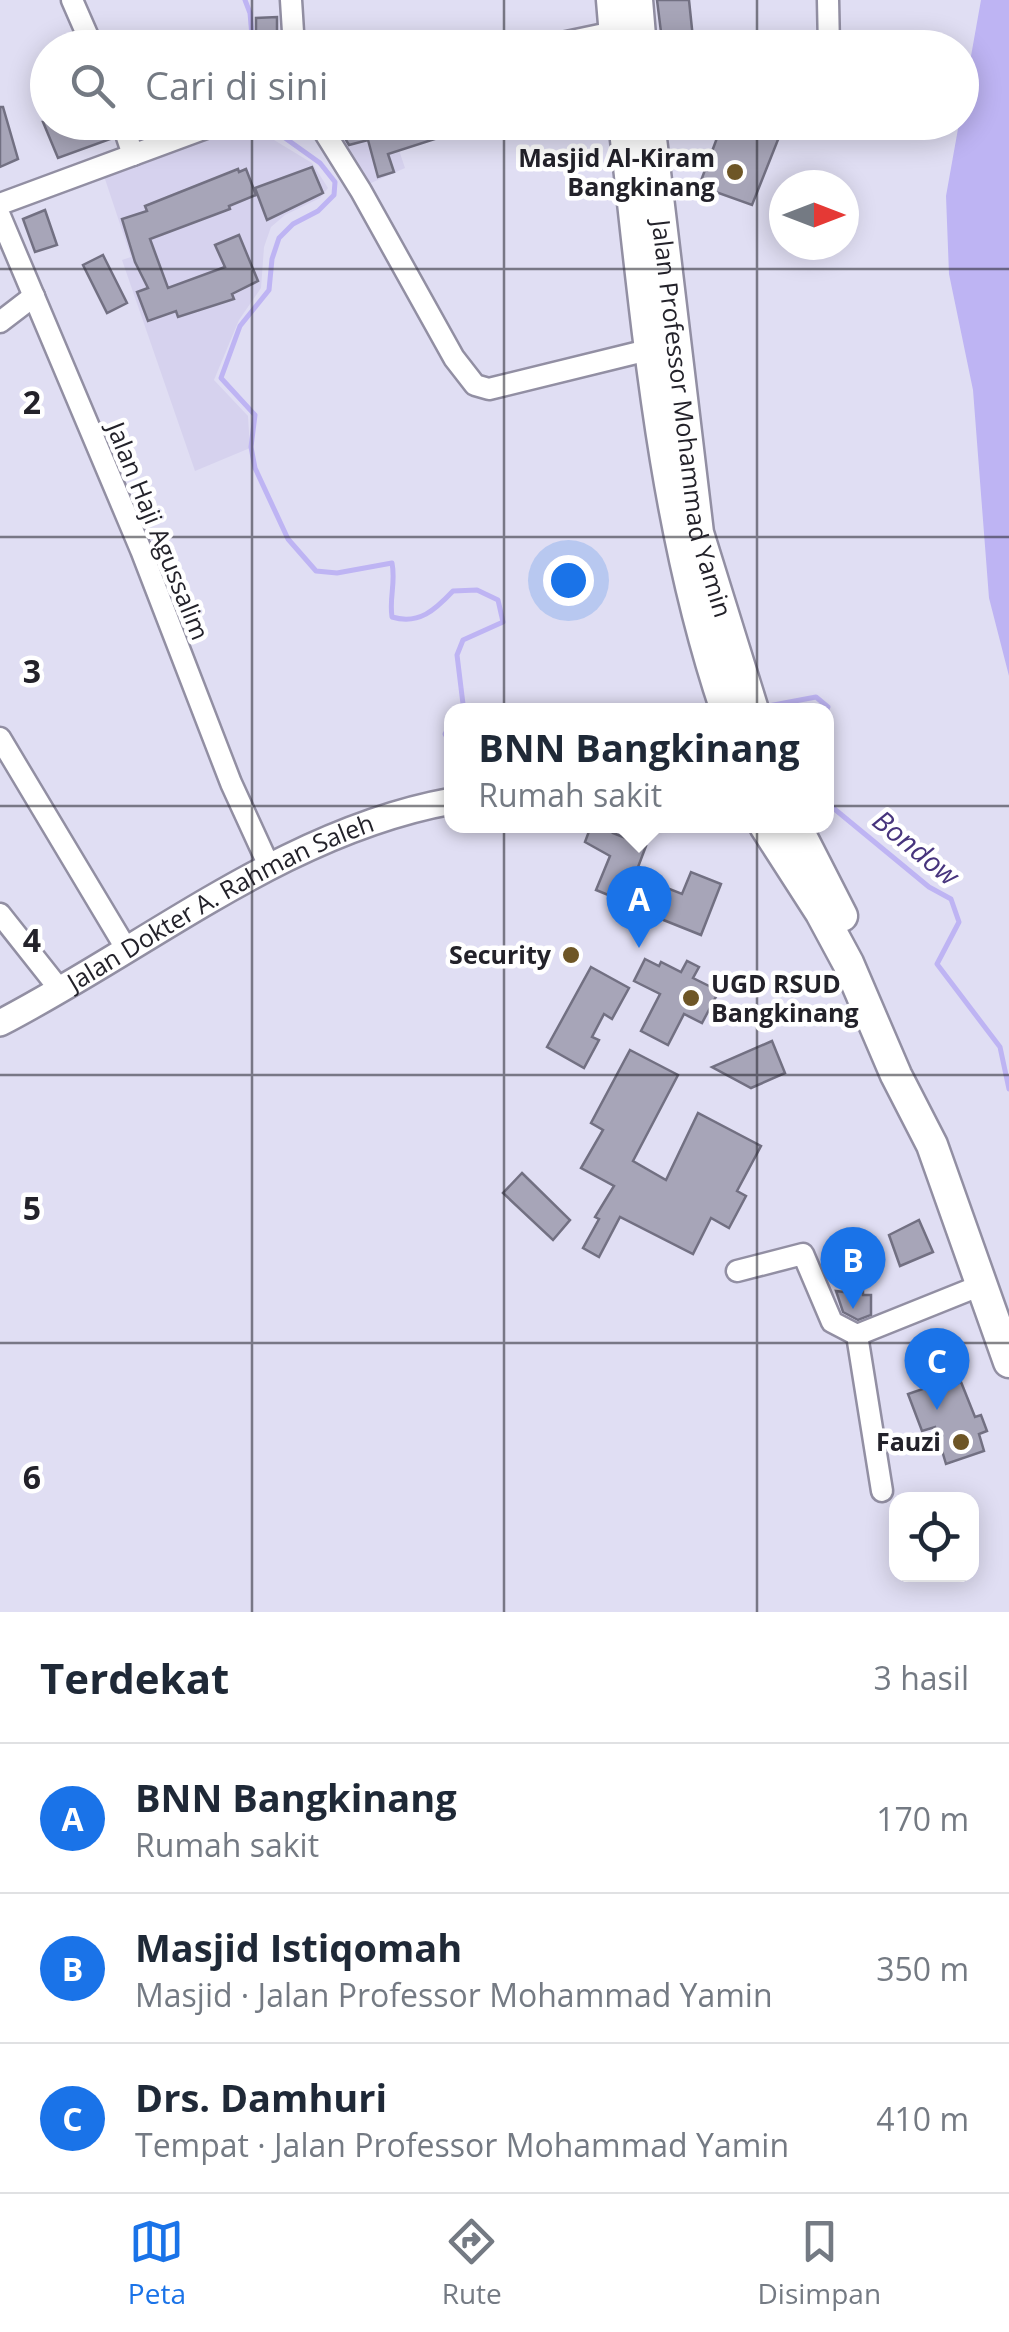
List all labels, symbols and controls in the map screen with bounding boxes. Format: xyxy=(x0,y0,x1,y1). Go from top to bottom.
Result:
search box xyxy=(30,30,979,140)
icon: search xyxy=(65,58,120,113)
text: Cari di sini xyxy=(145,59,328,111)
place label: Masjid Al-Kiram Bangkinang xyxy=(518,140,715,203)
marker: Masjid Al-Kiram Bangkinang xyxy=(724,161,746,183)
north arrow xyxy=(769,170,859,260)
street label: Jalan Professor Mohammad Yamin xyxy=(645,216,741,621)
text: 2 xyxy=(23,380,41,423)
street label: Jalan Haji Agussalim xyxy=(99,415,218,645)
your location xyxy=(543,555,594,606)
text: 3 xyxy=(23,649,41,692)
popup xyxy=(444,703,834,833)
text: BNN Bangkinang xyxy=(478,721,800,773)
text: Rumah sakit xyxy=(478,773,662,816)
water label: Bondow xyxy=(866,801,969,895)
street label: Jalan Dokter A. Rahman Saleh xyxy=(59,805,378,999)
pin: A xyxy=(606,866,672,948)
text: 4 xyxy=(23,918,41,961)
place label: Security xyxy=(449,937,552,971)
marker: Security xyxy=(560,944,582,966)
place label: UGD RSUD Bangkinang xyxy=(711,966,859,1029)
marker: UGD RSUD Bangkinang xyxy=(680,987,702,1009)
text: 5 xyxy=(23,1186,41,1229)
pin: B xyxy=(820,1226,886,1309)
pin: C xyxy=(904,1328,970,1410)
place label: Fauzi xyxy=(876,1424,941,1458)
marker: Fauzi xyxy=(950,1431,972,1453)
text: 6 xyxy=(23,1455,41,1498)
map controls xyxy=(889,1492,979,1582)
button: locate xyxy=(889,1492,979,1582)
text: Terdekat xyxy=(40,1649,229,1706)
text: 3 hasil xyxy=(874,1656,969,1699)
text: BNN Bangkinang xyxy=(135,1771,457,1823)
text: A xyxy=(61,1797,84,1840)
text: 170 m xyxy=(876,1797,969,1840)
text: Rumah sakit xyxy=(135,1823,319,1866)
text: Masjid Istiqomah xyxy=(135,1921,462,1973)
text: B xyxy=(62,1947,83,1990)
text: 350 m xyxy=(876,1947,969,1990)
text: Masjid · Jalan Professor Mohammad Yamin xyxy=(135,1973,773,2016)
text: Drs. Damhuri xyxy=(135,2071,387,2123)
text: C xyxy=(62,2097,83,2140)
text: 410 m xyxy=(876,2097,969,2140)
text: Tempat · Jalan Professor Mohammad Yamin xyxy=(135,2123,789,2166)
tab: Peta xyxy=(128,2214,186,2312)
tab: Rute xyxy=(442,2214,502,2312)
tab: Disimpan xyxy=(758,2214,881,2312)

